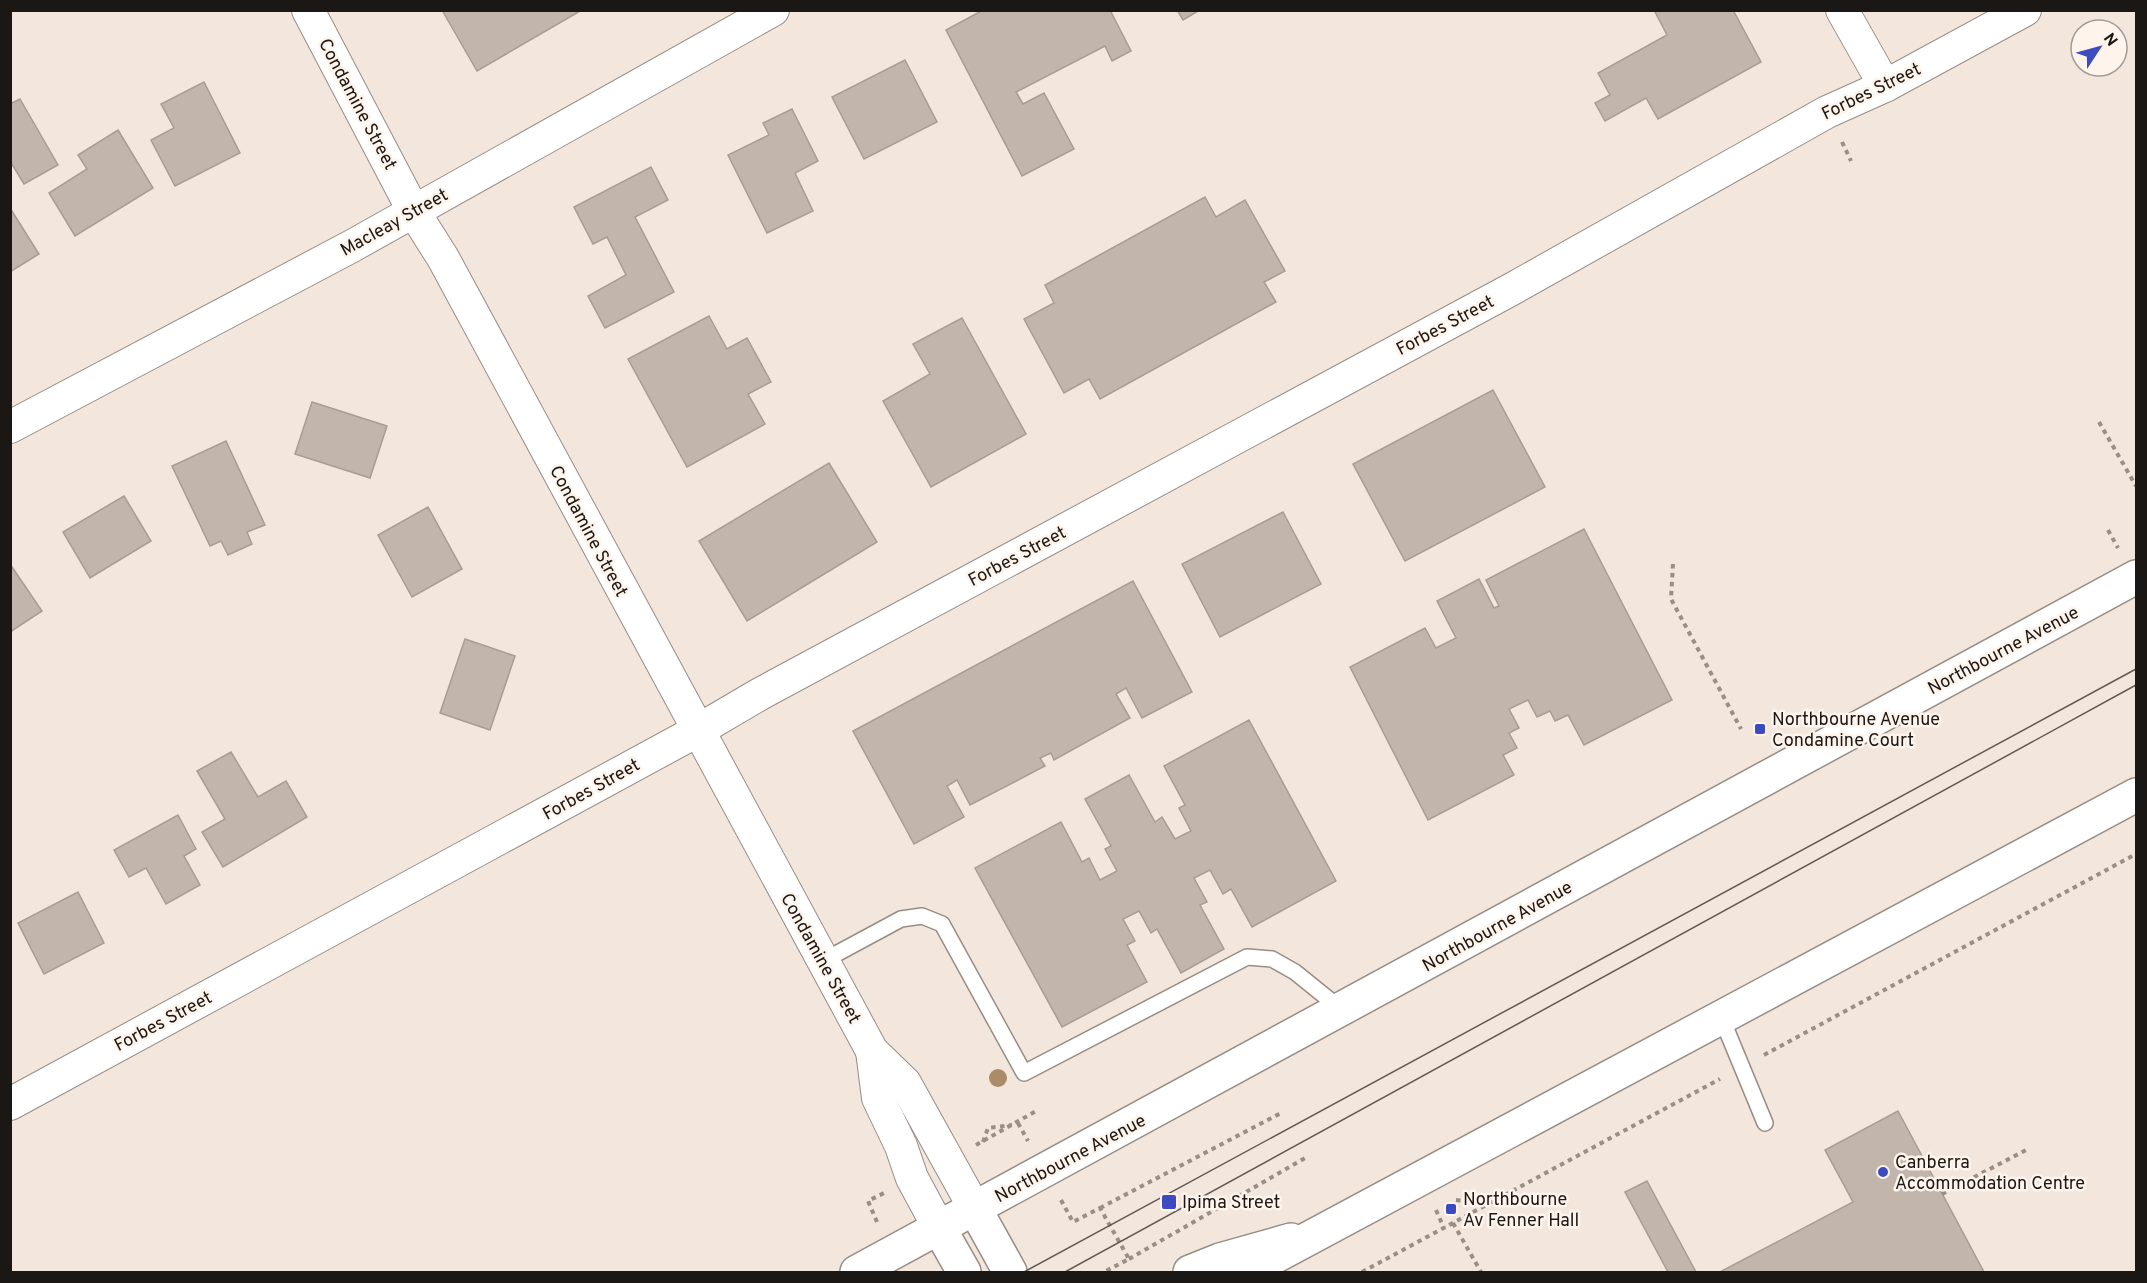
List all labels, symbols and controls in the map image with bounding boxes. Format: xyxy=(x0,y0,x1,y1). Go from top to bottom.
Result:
north arrow xyxy=(2069,18,2129,78)
text: N xyxy=(2098,30,2121,51)
street label: Condamine Street xyxy=(312,35,401,174)
street label: Forbes Street xyxy=(1818,58,1925,126)
street label: Macleay Street xyxy=(337,184,453,262)
street label: Forbes Street xyxy=(1393,291,1499,362)
street label: Condamine Street xyxy=(543,462,632,601)
street label: Forbes Street xyxy=(965,522,1071,593)
street label: Northbourne Avenue xyxy=(1924,602,2083,701)
place label: Northbourne Avenue Condamine Court xyxy=(1772,709,1940,753)
marker: Northbourne Avenue Condamine Court xyxy=(1753,722,1767,736)
street label: Forbes Street xyxy=(539,754,644,826)
street label: Northbourne Avenue xyxy=(1419,877,1577,978)
street label: Condamine Street xyxy=(774,889,865,1028)
street label: Forbes Street xyxy=(111,987,217,1058)
street label: Northbourne Avenue xyxy=(991,1110,1150,1209)
place label: Canberra Accommodation Centre xyxy=(1895,1152,2085,1196)
marker: Canberra Accommodation Centre xyxy=(1876,1165,1890,1179)
place label: Northbourne Av Fenner Hall xyxy=(1463,1189,1579,1233)
place label: Ipima Street xyxy=(1182,1192,1280,1215)
marker: Ipima Street xyxy=(1160,1193,1178,1211)
marker: Northbourne Av Fenner Hall xyxy=(1444,1202,1458,1216)

